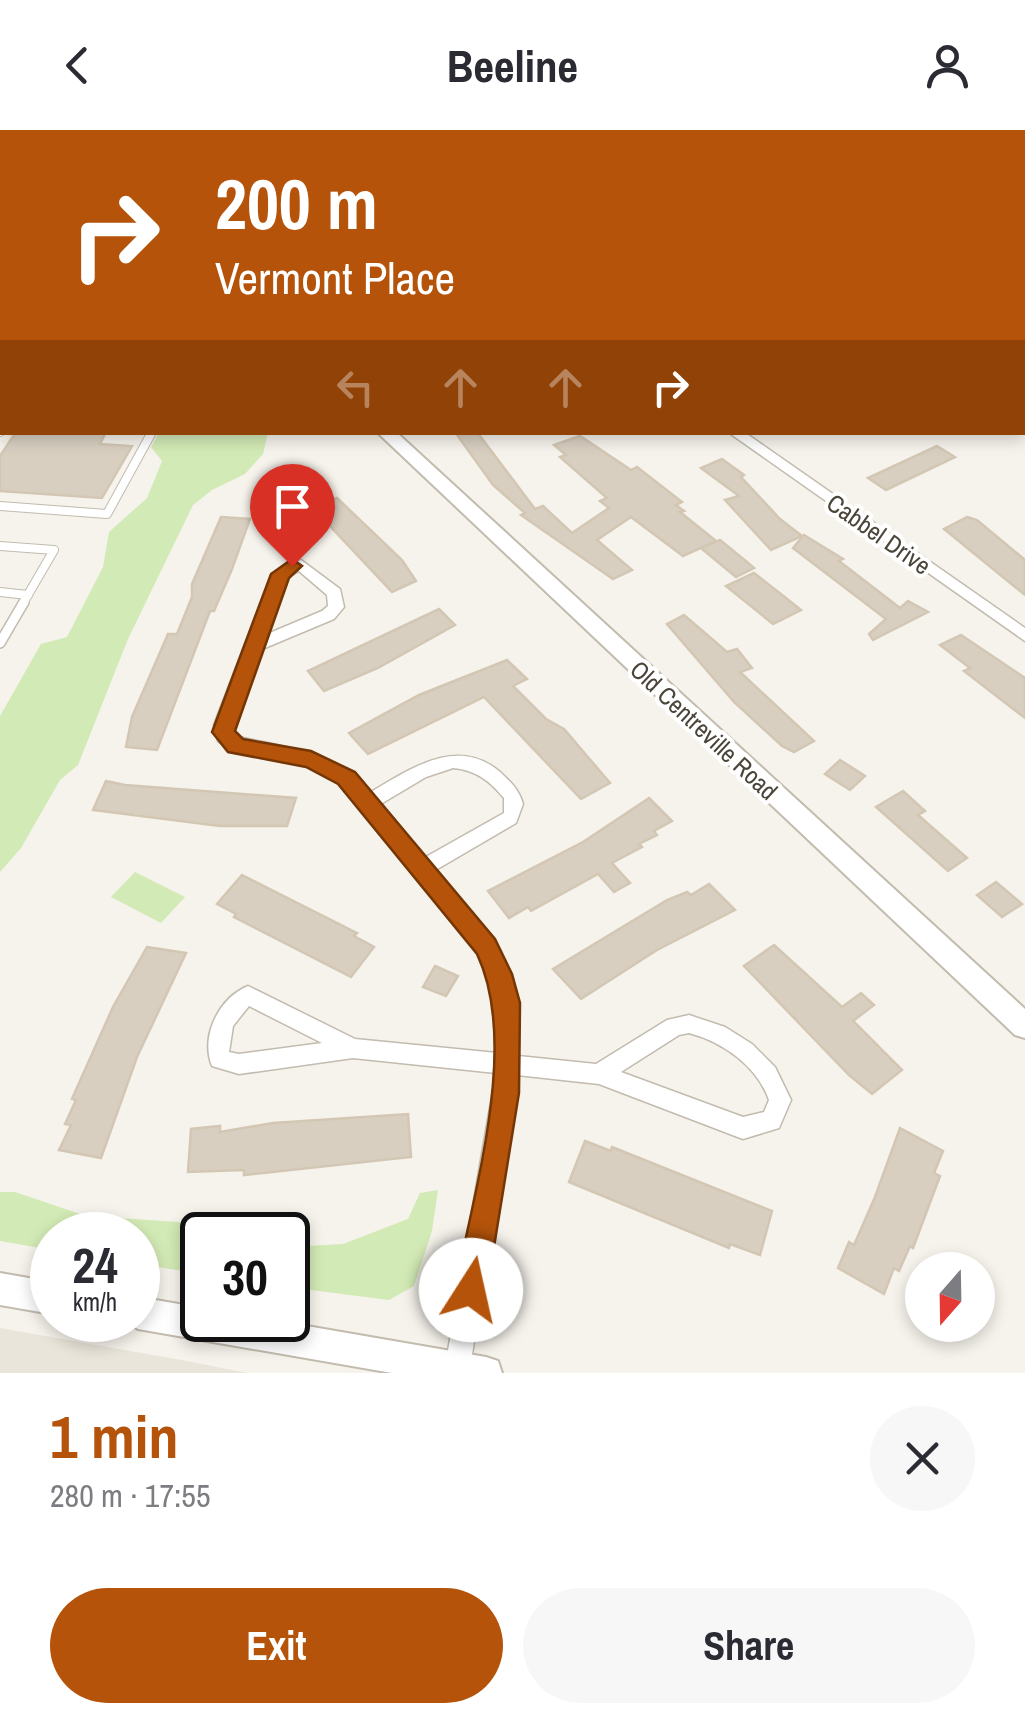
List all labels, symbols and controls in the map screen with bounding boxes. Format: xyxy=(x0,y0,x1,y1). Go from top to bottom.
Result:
text: Beeline xyxy=(447,35,578,96)
icon: back xyxy=(50,38,105,93)
icon: person xyxy=(920,38,975,93)
text: 200 m xyxy=(215,157,378,251)
icon: right xyxy=(50,170,180,300)
text: Vermont Place xyxy=(215,247,455,308)
icon: left xyxy=(328,360,383,415)
icon: ahead xyxy=(433,360,488,415)
icon: ahead xyxy=(538,360,593,415)
icon: right xyxy=(643,360,698,415)
pin xyxy=(250,464,335,567)
icon: arrive xyxy=(265,479,320,534)
street label: Cabbel Drive xyxy=(820,486,938,582)
street label: Old Centreville Road xyxy=(623,653,785,807)
speed limit sign: 30 xyxy=(180,1212,310,1342)
text: 24 xyxy=(72,1231,118,1299)
position arrow xyxy=(419,1238,523,1342)
north arrow xyxy=(905,1252,995,1342)
map controls xyxy=(905,1252,995,1342)
text: km/h xyxy=(73,1285,117,1319)
text: 1 min xyxy=(50,1396,179,1477)
button: close xyxy=(870,1406,975,1511)
text: 280 m · 17:55 xyxy=(50,1474,210,1517)
button: Exit xyxy=(50,1588,503,1703)
button: Share xyxy=(523,1588,975,1703)

